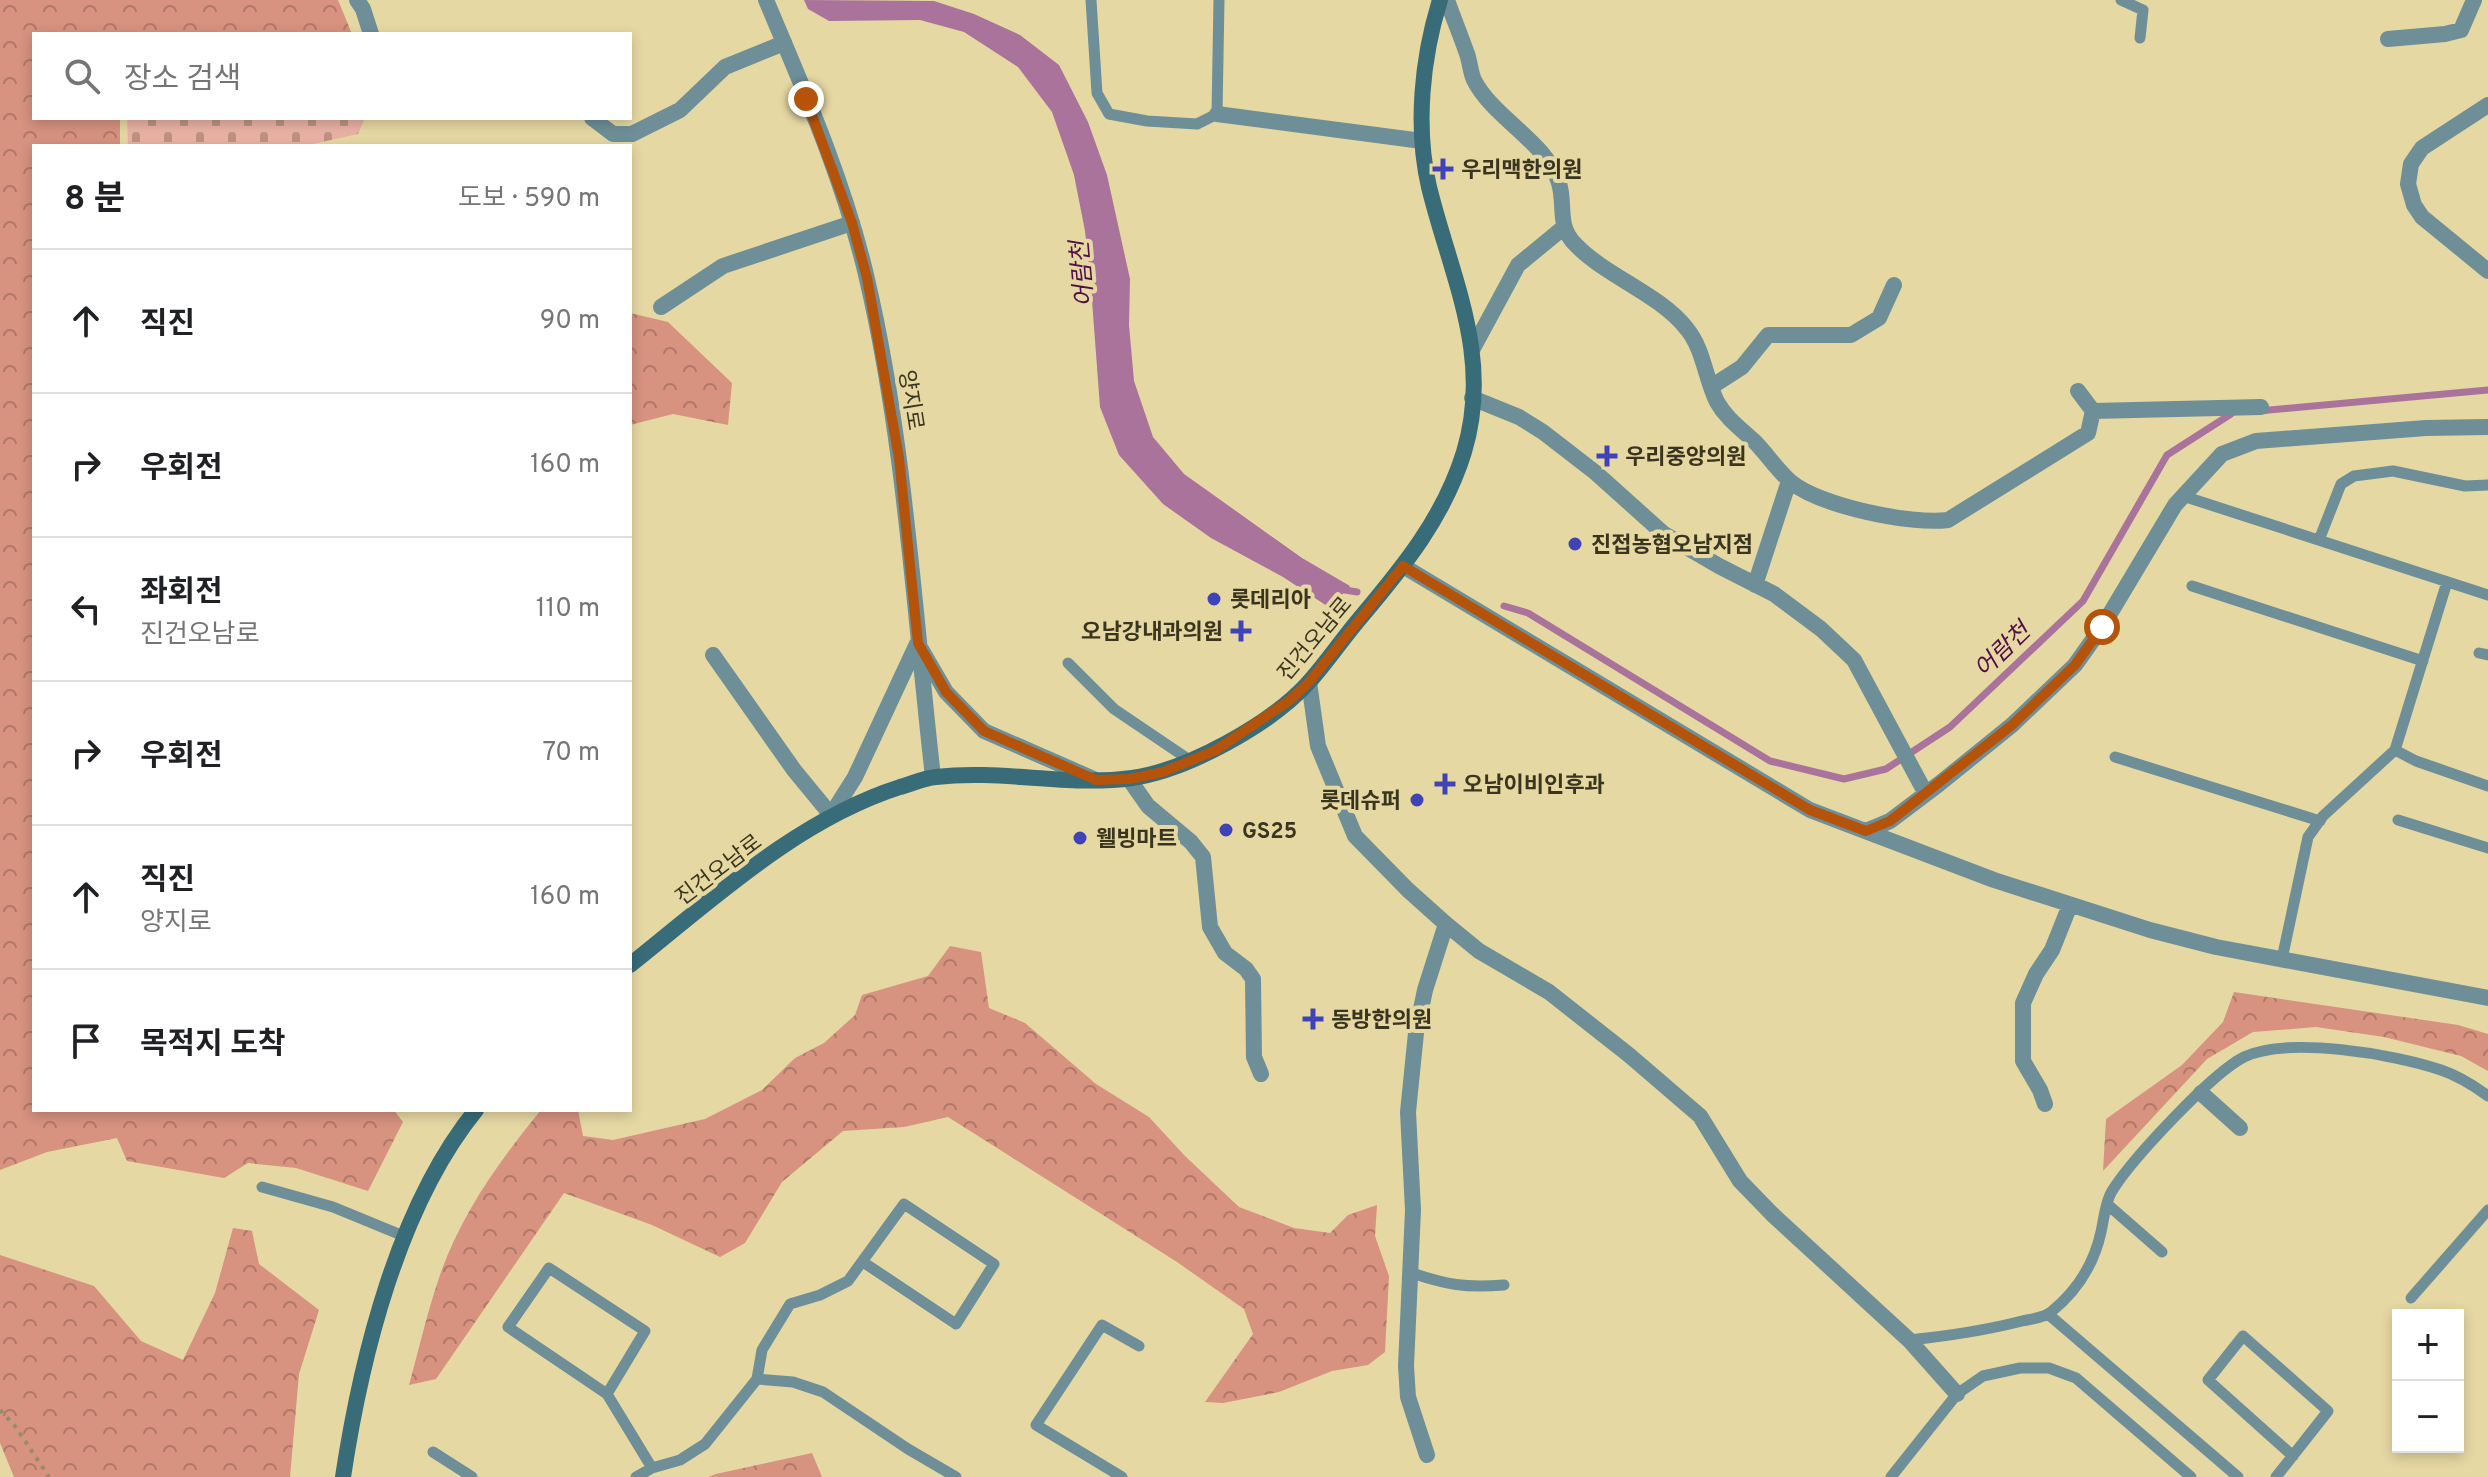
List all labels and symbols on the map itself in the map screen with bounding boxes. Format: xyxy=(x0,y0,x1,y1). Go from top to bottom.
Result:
route end xyxy=(788,81,824,117)
marker: 우리맥한의원 xyxy=(1432,158,1454,180)
place label: 우리맥한의원 xyxy=(1461,158,1582,185)
water label: 어람천 xyxy=(1066,237,1102,308)
street label: 양지로 xyxy=(891,368,928,432)
marker: 우리중앙의원 xyxy=(1596,445,1618,467)
place label: 우리중앙의원 xyxy=(1625,445,1746,472)
place label: 진접농협오남지점 xyxy=(1591,533,1753,560)
marker: 진접농협오남지점 xyxy=(1566,535,1584,553)
place label: 롯데리아 xyxy=(1230,588,1311,615)
marker: 롯데리아 xyxy=(1205,590,1223,608)
street label: 진건오남로 xyxy=(1273,592,1359,687)
route start xyxy=(2084,609,2120,645)
water label: 어람천 xyxy=(1969,616,2040,685)
place label: 오남강내과의원 xyxy=(1081,620,1223,647)
marker: 오남강내과의원 xyxy=(1230,620,1252,642)
marker: 오남이비인후과 xyxy=(1434,773,1456,795)
place label: 오남이비인후과 xyxy=(1463,773,1605,800)
place label: 롯데슈퍼 xyxy=(1320,789,1401,816)
marker: 롯데슈퍼 xyxy=(1408,791,1426,809)
place label: GS25 xyxy=(1242,819,1297,846)
marker: GS25 xyxy=(1217,821,1235,839)
place label: 웰빙마트 xyxy=(1096,827,1177,854)
marker: 웰빙마트 xyxy=(1071,829,1089,847)
street label: 진건오남로 xyxy=(671,830,768,912)
marker: 동방한의원 xyxy=(1302,1008,1324,1030)
place label: 동방한의원 xyxy=(1331,1008,1432,1035)

